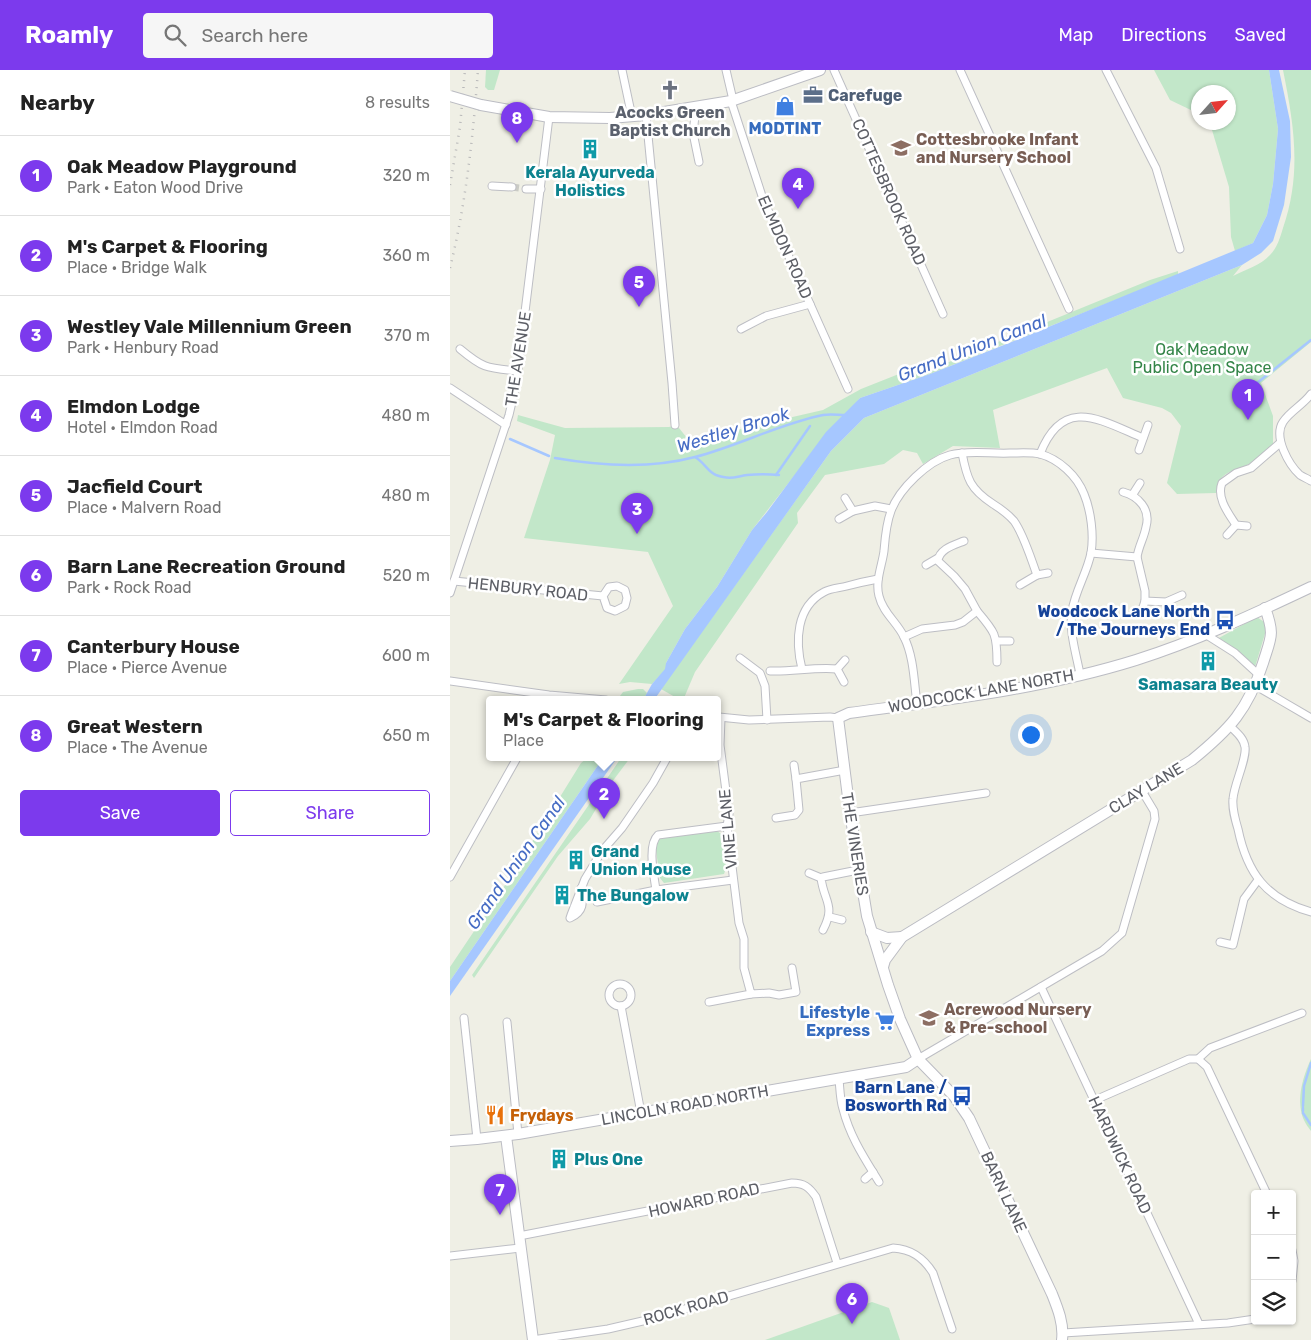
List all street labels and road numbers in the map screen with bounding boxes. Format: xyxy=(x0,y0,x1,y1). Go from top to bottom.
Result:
street label: COTTESBROOK ROAD xyxy=(848,116,930,268)
street label: ELMDON ROAD xyxy=(754,192,816,302)
street label: THE AVENUE xyxy=(501,310,535,408)
street label: HENBURY ROAD xyxy=(467,573,589,605)
street label: WOODCOCK LANE NORTH xyxy=(887,665,1075,717)
street label: CLAY LANE xyxy=(1105,758,1187,818)
street label: VINE LANE xyxy=(715,788,741,870)
street label: THE VINERIES xyxy=(837,791,873,897)
street label: LINCOLN ROAD NORTH xyxy=(600,1081,770,1129)
street label: HARDWICK ROAD xyxy=(1084,1093,1156,1217)
street label: BARN LANE xyxy=(977,1148,1031,1236)
street label: HOWARD ROAD xyxy=(647,1179,761,1221)
street label: ROCK ROAD xyxy=(641,1287,731,1329)

